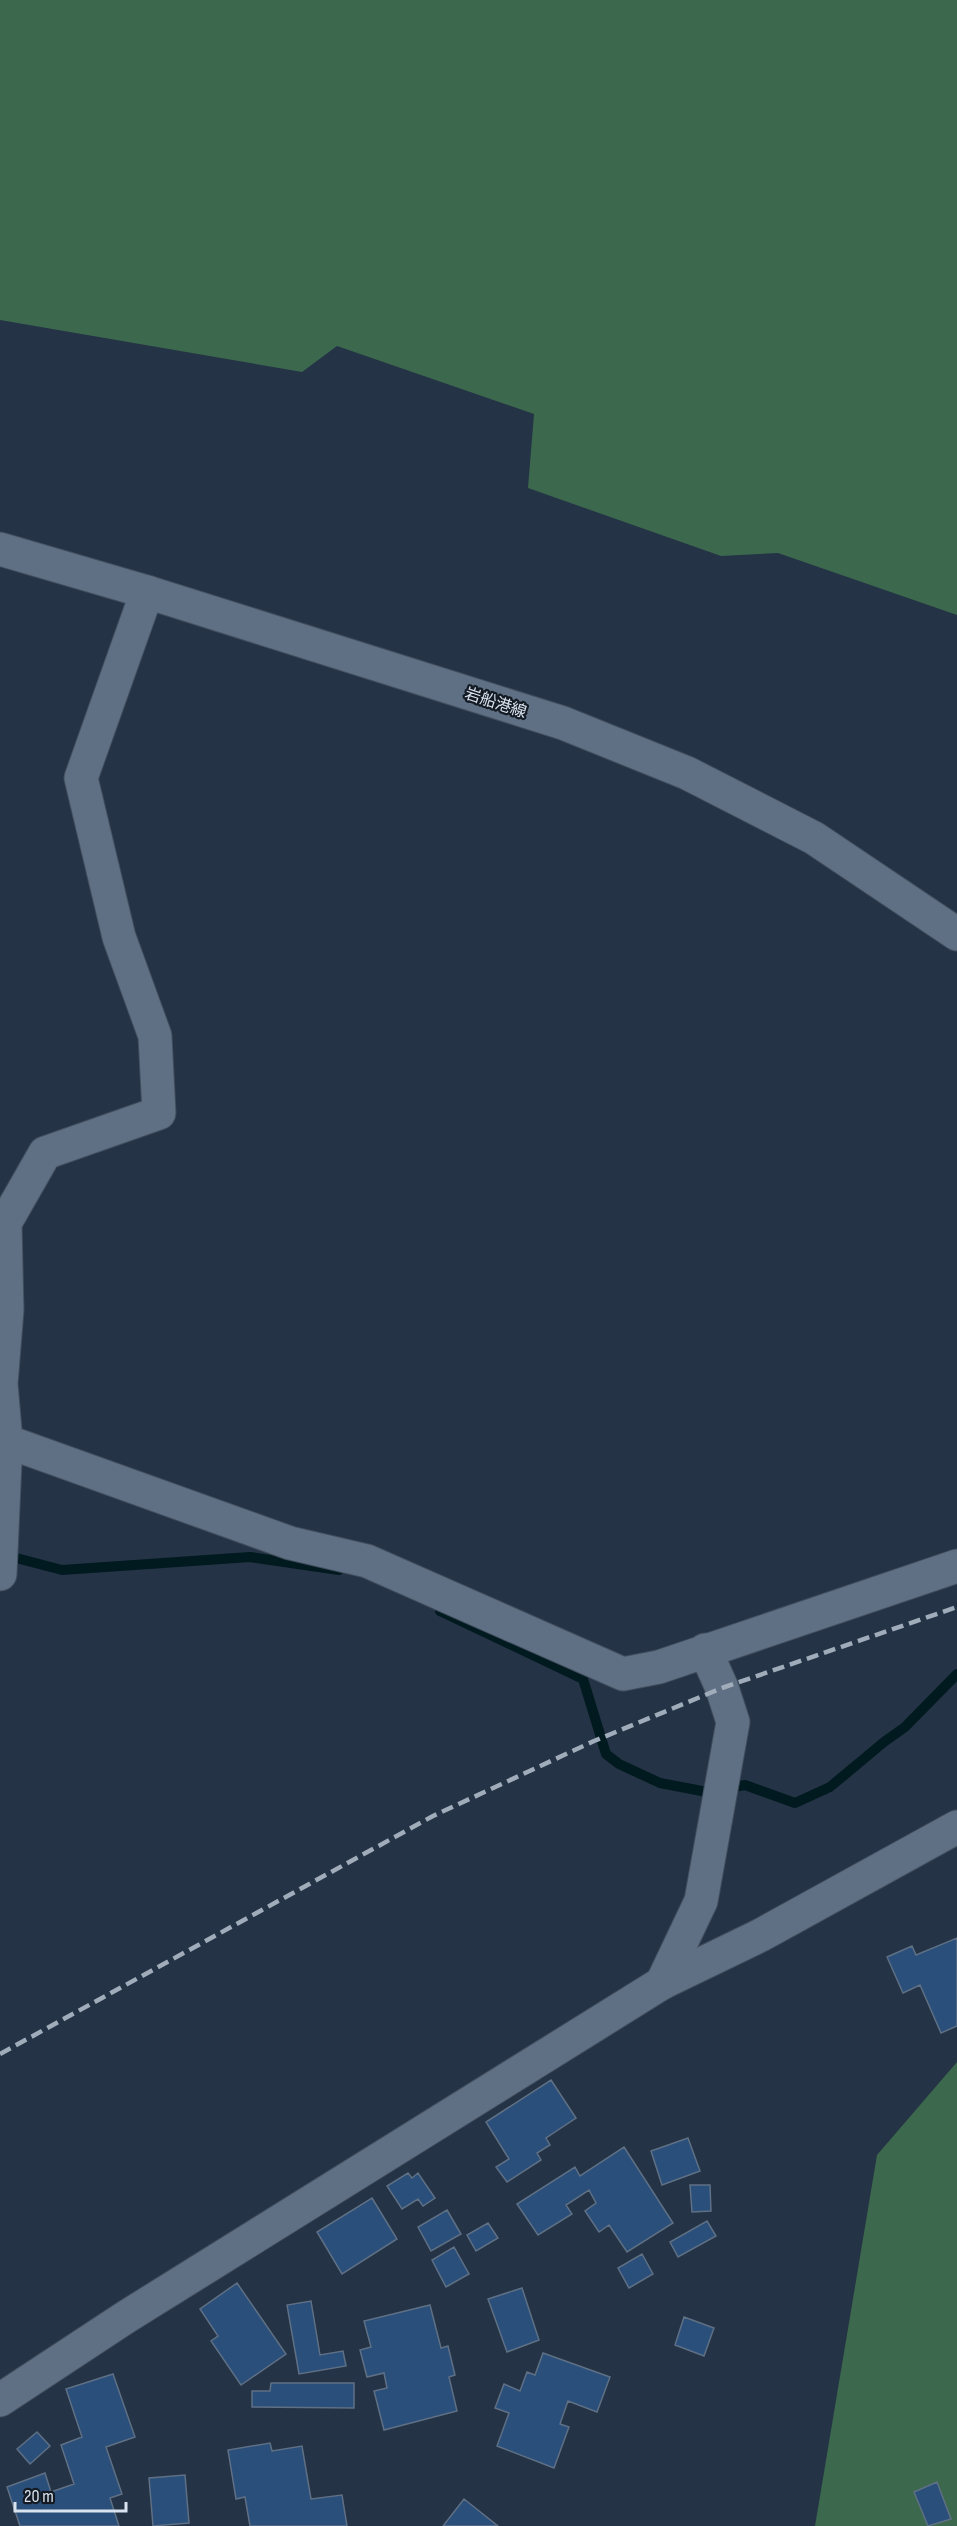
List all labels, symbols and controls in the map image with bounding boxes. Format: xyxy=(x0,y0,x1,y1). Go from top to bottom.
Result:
street label: 岩船港線 xyxy=(462,685,529,722)
scale bar xyxy=(15,2475,126,2513)
text: 20 m xyxy=(24,2486,54,2507)

